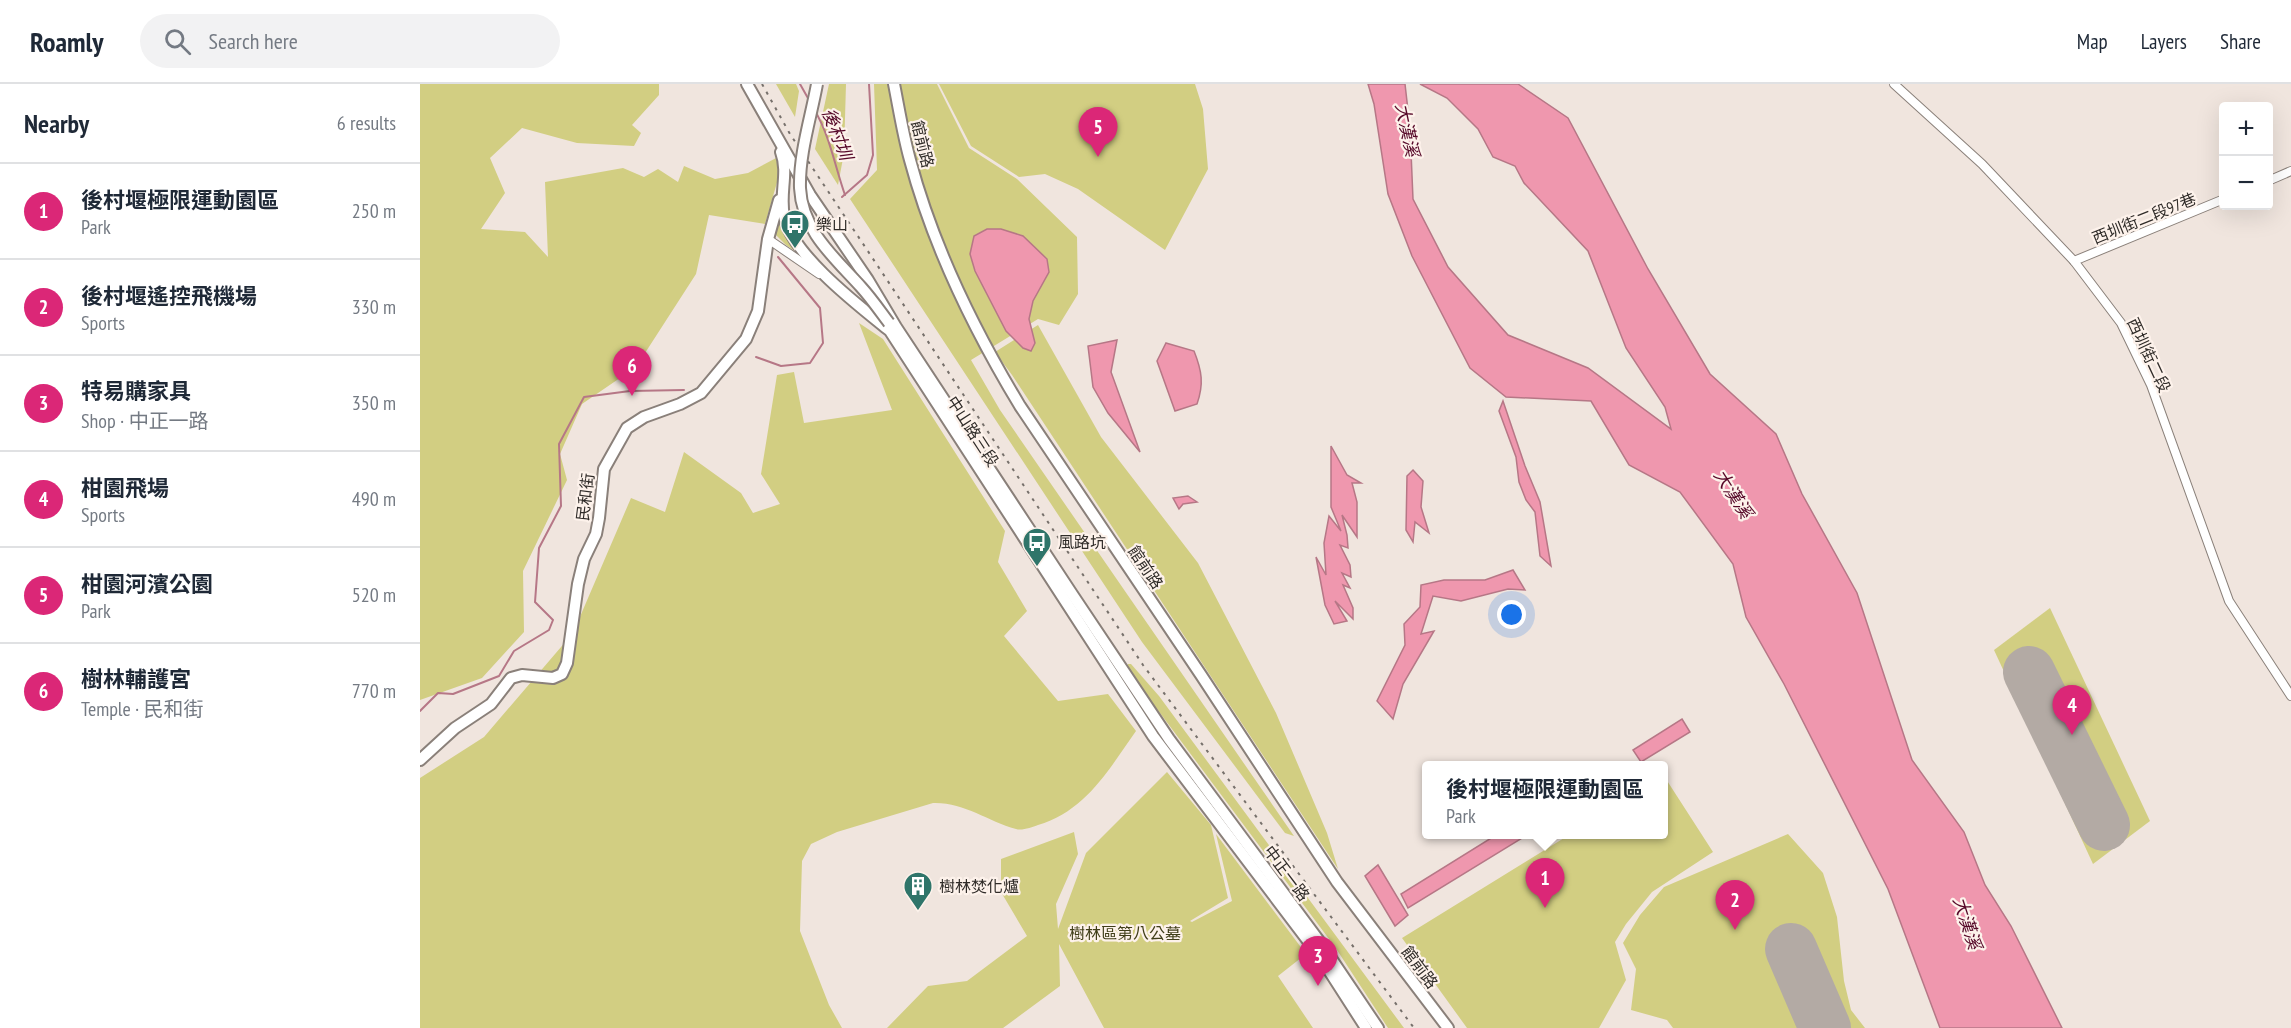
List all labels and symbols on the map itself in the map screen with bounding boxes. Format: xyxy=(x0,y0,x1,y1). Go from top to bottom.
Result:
water label: 大漢溪 xyxy=(1391,101,1425,162)
water label: 後村圳 xyxy=(817,104,859,166)
pin: 5 xyxy=(1078,107,1118,157)
street label: 館前路 xyxy=(907,118,939,170)
street label: 西圳街二段97巷 xyxy=(2089,188,2199,248)
bus stop icon: 樂山 xyxy=(779,208,811,250)
place label: 樂山 xyxy=(816,214,848,234)
street label: 西圳街二段 xyxy=(2123,315,2175,395)
pin: 6 xyxy=(612,346,652,396)
street label: 中山路三段 xyxy=(943,392,1003,470)
water label: 大漢溪 xyxy=(1709,465,1759,525)
street label: 民和街 xyxy=(572,472,598,522)
bus stop icon: 風路坑 xyxy=(1021,526,1053,568)
place label: 風路坑 xyxy=(1058,532,1106,552)
street label: 館前路 xyxy=(1124,542,1168,592)
your location xyxy=(1497,600,1526,629)
pin: 4 xyxy=(2052,686,2092,735)
street label: 中正一路 xyxy=(1260,841,1314,905)
pin: 1 xyxy=(1526,858,1564,908)
building icon: 樹林焚化爐 xyxy=(902,870,934,912)
place label: 樹林焚化爐 xyxy=(939,876,1019,896)
pin: 2 xyxy=(1716,880,1754,930)
water label: 大漢溪 xyxy=(1948,894,1988,955)
park label: 樹林區第八公墓 xyxy=(1069,923,1181,943)
pin: 3 xyxy=(1298,936,1338,986)
street label: 館前路 xyxy=(1398,942,1442,992)

